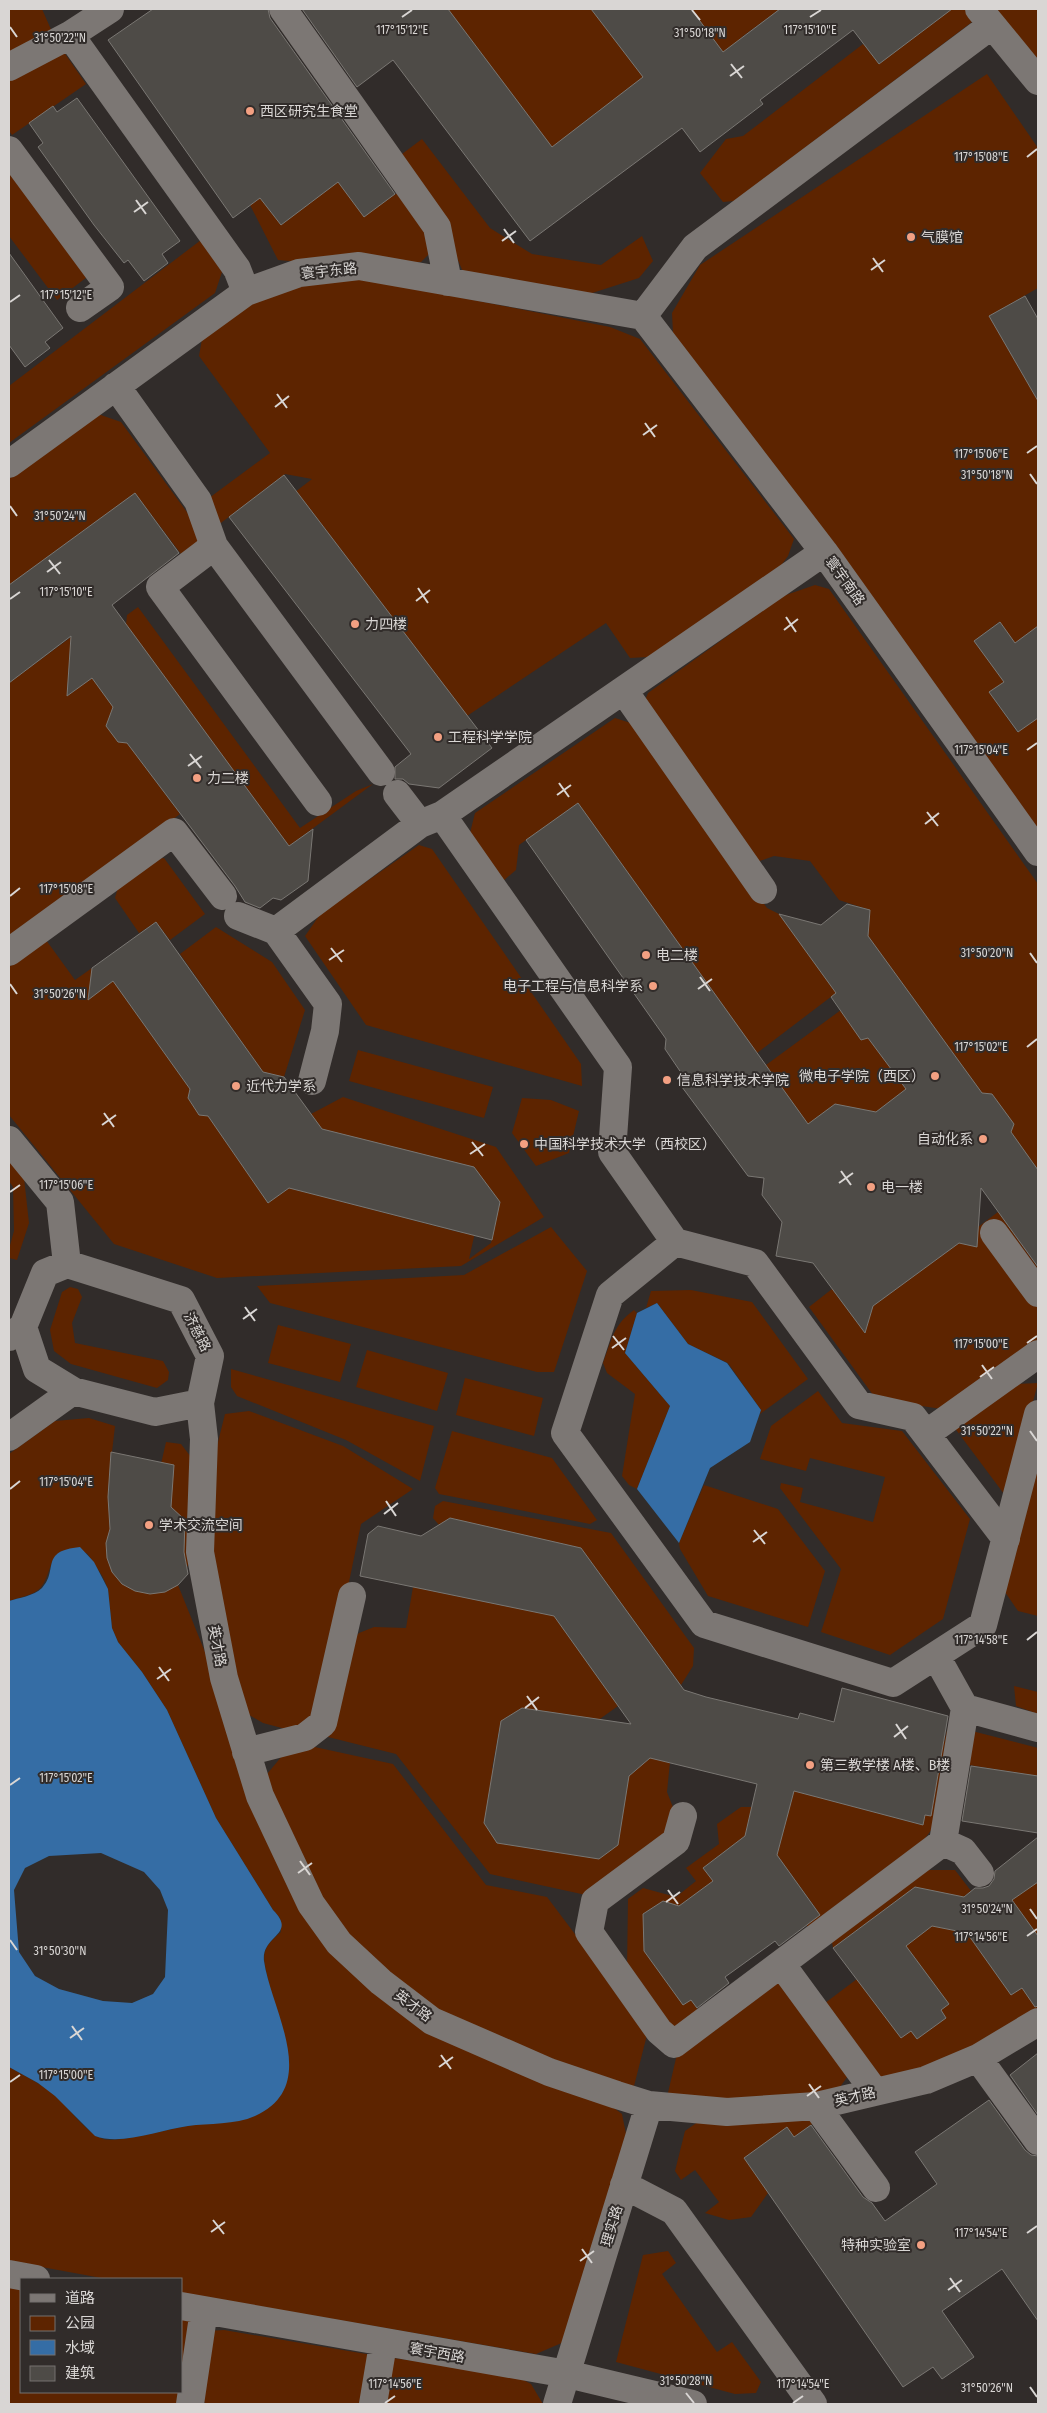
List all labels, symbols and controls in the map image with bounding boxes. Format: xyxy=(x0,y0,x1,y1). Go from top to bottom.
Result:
text: 117°15'12"E xyxy=(376,23,428,37)
text: 117°15'10"E xyxy=(783,23,837,37)
text: 31°50'18"N xyxy=(674,26,726,40)
text: 31°50'22"N xyxy=(34,31,86,45)
place label: 西区研究生食堂 xyxy=(260,103,358,120)
marker: 西区研究生食堂 xyxy=(244,105,256,117)
text: 117°15'08"E xyxy=(954,150,1008,164)
place label: 气膜馆 xyxy=(921,229,963,246)
marker: 气膜馆 xyxy=(905,231,917,243)
street label: 寰宇东路 xyxy=(300,260,358,282)
text: 117°15'12"E xyxy=(40,288,92,302)
text: 117°15'06"E xyxy=(954,447,1008,461)
text: 31°50'18"N xyxy=(961,468,1013,482)
text: 31°50'24"N xyxy=(34,509,86,523)
street label: 寰宇南路 xyxy=(822,553,868,609)
text: 117°15'10"E xyxy=(39,585,93,599)
place label: 力四楼 xyxy=(365,616,407,633)
marker: 力四楼 xyxy=(349,618,361,630)
place label: 工程科学学院 xyxy=(448,729,532,746)
marker: 工程科学学院 xyxy=(432,731,444,743)
text: 117°15'04"E xyxy=(954,743,1008,757)
place label: 力二楼 xyxy=(207,770,249,787)
marker: 力二楼 xyxy=(191,772,203,784)
text: 117°15'08"E xyxy=(39,882,93,896)
text: 31°50'20"N xyxy=(961,946,1013,960)
place label: 电二楼 xyxy=(656,947,698,964)
marker: 电二楼 xyxy=(640,949,652,961)
place label: 电子工程与信息科学系 xyxy=(503,978,643,995)
marker: 电子工程与信息科学系 xyxy=(647,980,659,992)
text: 31°50'26"N xyxy=(34,987,86,1001)
text: 117°15'02"E xyxy=(954,1040,1008,1054)
place label: 微电子学院（西区） xyxy=(799,1068,925,1085)
marker: 微电子学院（西区） xyxy=(929,1070,941,1082)
place label: 信息科学技术学院 xyxy=(677,1072,789,1089)
marker: 信息科学技术学院 xyxy=(661,1074,673,1086)
place label: 近代力学系 xyxy=(246,1078,316,1095)
marker: 近代力学系 xyxy=(230,1080,242,1092)
place label: 自动化系 xyxy=(917,1131,973,1148)
marker: 自动化系 xyxy=(977,1133,989,1145)
place label: 中国科学技术大学（西校区） xyxy=(534,1136,716,1153)
marker: 中国科学技术大学（西校区） xyxy=(518,1138,530,1150)
text: 117°15'06"E xyxy=(39,1178,93,1192)
place label: 电一楼 xyxy=(881,1179,923,1196)
marker: 电一楼 xyxy=(865,1181,877,1193)
street label: 济慈路 xyxy=(180,1309,214,1355)
text: 117°15'00"E xyxy=(954,1337,1009,1351)
text: 31°50'22"N xyxy=(961,1424,1013,1438)
text: 117°15'04"E xyxy=(39,1475,93,1489)
place label: 学术交流空间 xyxy=(159,1517,243,1534)
marker: 学术交流空间 xyxy=(143,1519,155,1531)
street label: 英才路 xyxy=(205,1624,229,1668)
text: 117°14'58"E xyxy=(954,1633,1008,1647)
place label: 第三教学楼 A楼、B楼 xyxy=(820,1757,950,1774)
marker: 第三教学楼 A楼、B楼 xyxy=(804,1759,816,1771)
text: 117°15'02"E xyxy=(39,1771,93,1785)
text: 31°50'24"N xyxy=(961,1902,1013,1916)
text: 117°14'56"E xyxy=(954,1930,1008,1944)
text: 31°50'30"N xyxy=(34,1944,86,1958)
street label: 英才路 xyxy=(391,1987,435,2025)
text: 117°15'00"E xyxy=(39,2068,94,2082)
street label: 英才路 xyxy=(833,2084,877,2110)
street label: 理实路 xyxy=(598,2203,626,2249)
text: 117°14'54"E xyxy=(955,2226,1008,2240)
place label: 特种实验室 xyxy=(841,2237,911,2254)
marker: 特种实验室 xyxy=(915,2239,927,2251)
legend xyxy=(20,2278,182,2393)
text: 道路 xyxy=(65,2289,95,2307)
text: 公园 xyxy=(65,2314,95,2332)
text: 水域 xyxy=(65,2339,95,2357)
street label: 寰宇西路 xyxy=(408,2340,466,2366)
text: 建筑 xyxy=(65,2364,95,2382)
text: 31°50'28"N xyxy=(660,2374,712,2388)
text: 117°14'56"E xyxy=(368,2377,422,2391)
text: 117°14'54"E xyxy=(777,2377,830,2391)
text: 31°50'26"N xyxy=(961,2381,1013,2395)

